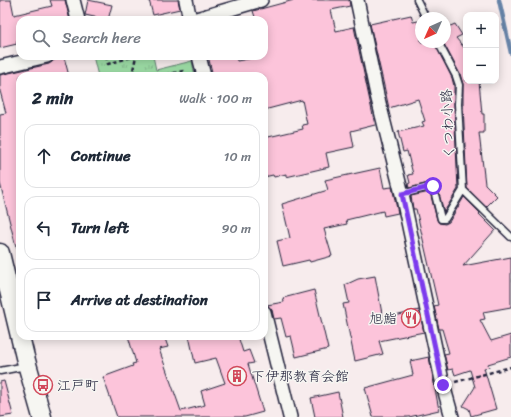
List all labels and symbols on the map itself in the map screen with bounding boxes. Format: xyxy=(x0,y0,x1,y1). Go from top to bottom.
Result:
north arrow xyxy=(415,12,451,48)
street label: くつわ小路 xyxy=(434,88,462,160)
route start xyxy=(424,177,442,195)
place label: 旭鮨 xyxy=(369,306,397,331)
restaurant icon: 旭鮨 xyxy=(400,307,422,329)
place label: 下伊那教育会館 xyxy=(251,364,349,389)
building icon: 下伊那教育会館 xyxy=(226,365,248,387)
place label: 江戸町 xyxy=(57,373,99,398)
bus stop icon: 江戸町 xyxy=(32,374,54,396)
route end xyxy=(434,376,452,394)

